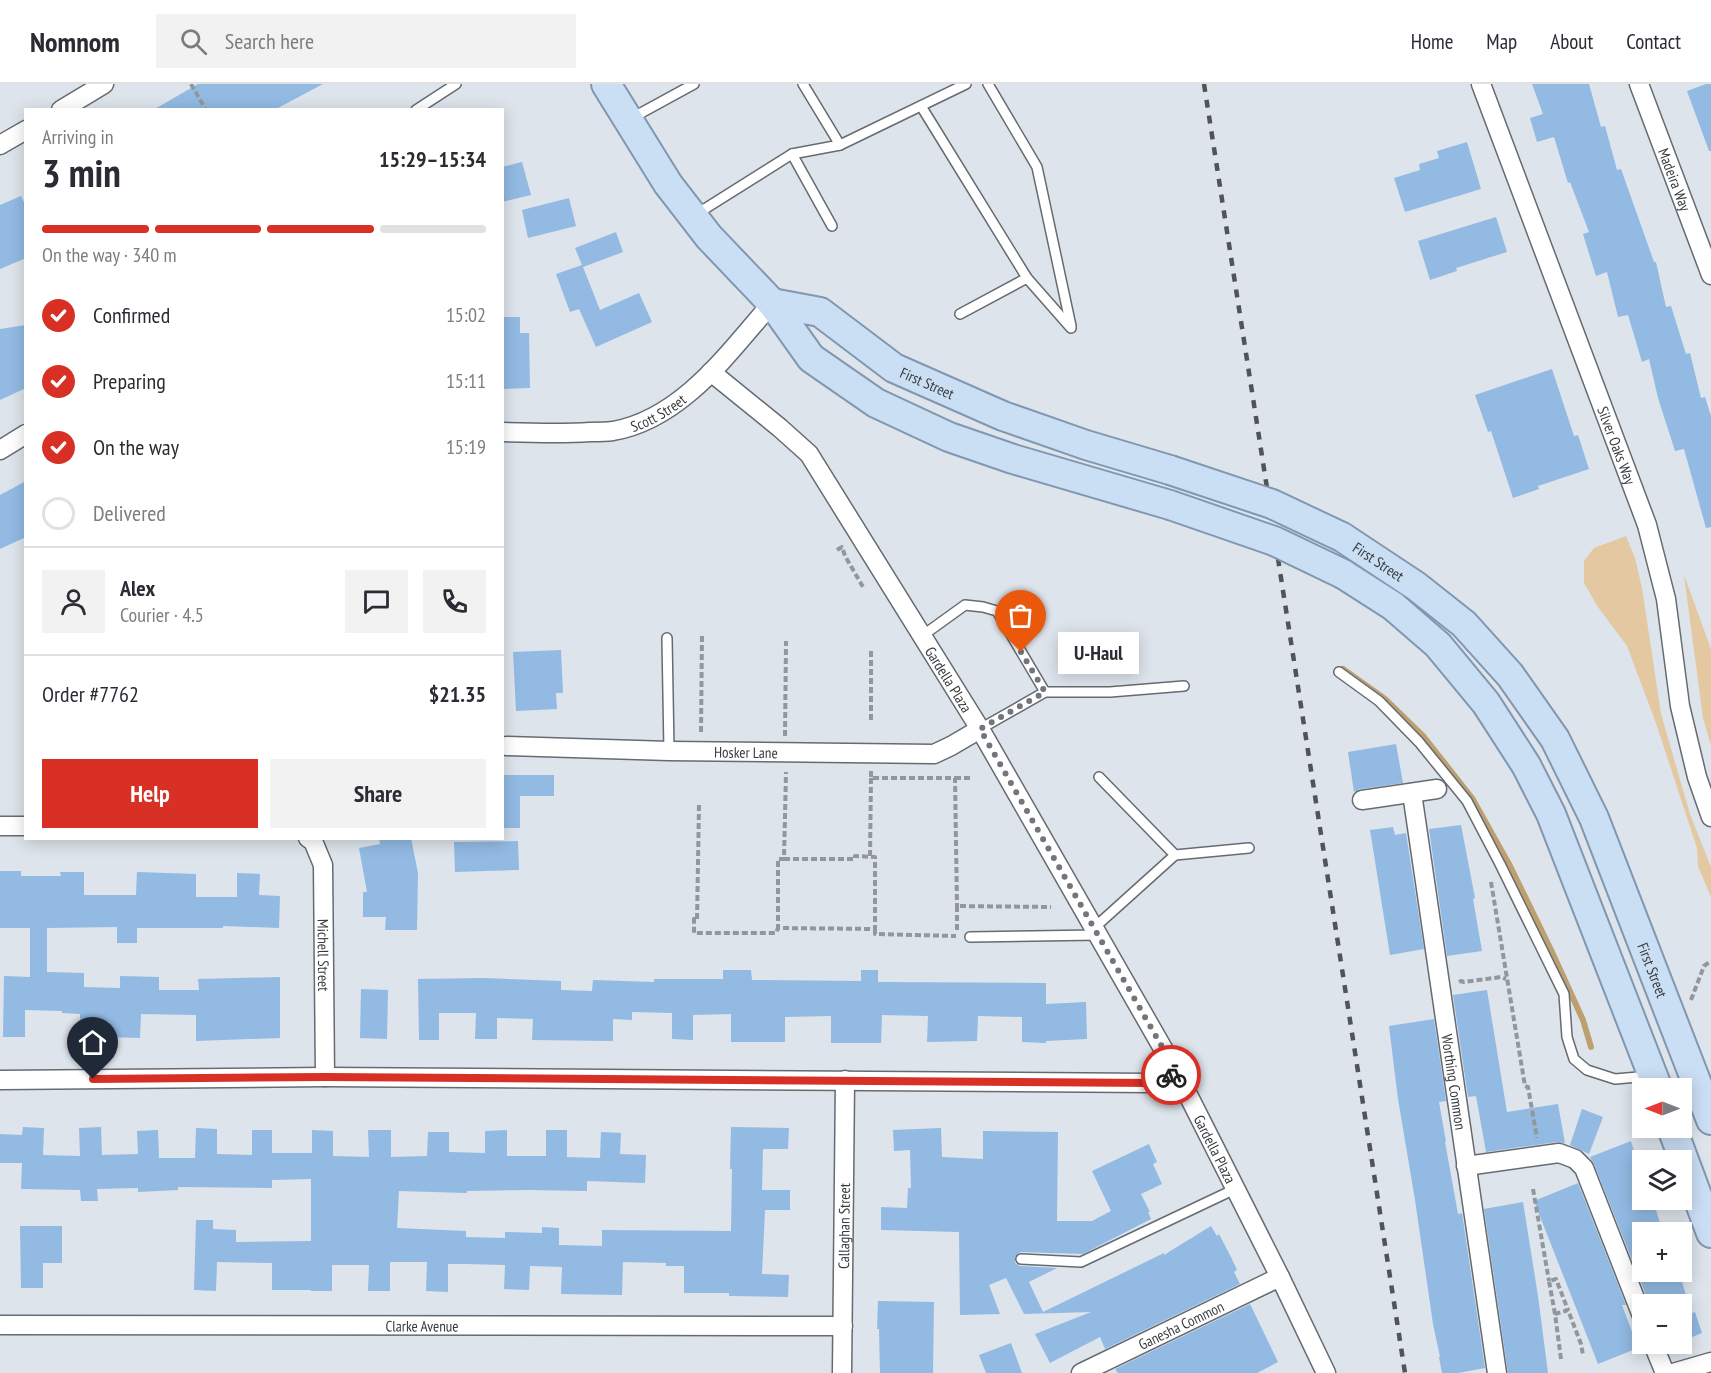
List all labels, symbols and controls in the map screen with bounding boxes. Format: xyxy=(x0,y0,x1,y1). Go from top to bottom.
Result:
search box xyxy=(156,14,576,68)
text: Nomnom xyxy=(30,23,120,60)
icon: search xyxy=(177,25,210,58)
text: Search here xyxy=(225,27,314,55)
text: Home xyxy=(1411,28,1453,55)
text: Map xyxy=(1486,28,1517,55)
text: About xyxy=(1550,28,1593,55)
text: Contact xyxy=(1626,28,1681,55)
text: Arriving in xyxy=(42,124,114,150)
text: 15:29–15:34 xyxy=(379,145,486,173)
street label: Madeira Way xyxy=(1654,145,1696,214)
text: 3 min xyxy=(42,147,121,198)
text: On the way · 340 m xyxy=(42,242,177,268)
icon: check xyxy=(42,299,75,332)
text: Confirmed xyxy=(93,301,170,329)
text: 15:02 xyxy=(446,302,486,328)
street label: First Street xyxy=(897,362,957,403)
icon: check xyxy=(42,365,75,398)
text: Preparing xyxy=(93,367,166,395)
text: 15:11 xyxy=(446,368,486,394)
street label: Scott Street xyxy=(628,390,690,435)
street label: Silver Oaks Way xyxy=(1594,404,1640,487)
icon: check xyxy=(42,431,75,464)
text: On the way xyxy=(93,433,179,461)
text: 15:19 xyxy=(446,434,486,460)
text: Delivered xyxy=(93,499,166,527)
street label: First Street xyxy=(1350,538,1408,585)
button: person xyxy=(42,570,105,633)
button: chat xyxy=(345,570,408,633)
button: phone xyxy=(423,570,486,633)
text: Alex xyxy=(120,574,155,602)
pin xyxy=(995,590,1046,652)
icon: bag xyxy=(1004,599,1037,632)
text: Courier · 4.5 xyxy=(120,602,204,628)
callout: U-Haul xyxy=(1057,631,1138,673)
text: U-Haul xyxy=(1074,640,1123,666)
street label: Gardella Plaza xyxy=(921,643,977,716)
text: Order #7762 xyxy=(42,680,139,708)
text: $21.35 xyxy=(429,680,486,708)
street label: Hosker Lane xyxy=(714,742,778,762)
button: Help xyxy=(42,759,258,828)
button: Share xyxy=(270,759,486,828)
street label: Michell Street xyxy=(314,919,334,991)
street label: First Street xyxy=(1634,940,1672,1000)
pin xyxy=(67,1017,118,1079)
icon: home xyxy=(76,1026,109,1059)
street label: Worthing Common xyxy=(1438,1033,1471,1131)
courier xyxy=(1141,1045,1201,1105)
icon: bike xyxy=(1155,1059,1188,1092)
north arrow xyxy=(1632,1078,1692,1138)
map controls xyxy=(1632,1078,1692,1354)
street label: Gardella Plaza xyxy=(1190,1111,1240,1186)
button: layers xyxy=(1632,1150,1692,1210)
street label: Callaghan Street xyxy=(834,1183,853,1269)
button: + xyxy=(1632,1222,1692,1282)
button: − xyxy=(1632,1294,1692,1354)
street label: Ganesha Common xyxy=(1135,1296,1227,1353)
street label: Clarke Avenue xyxy=(385,1316,459,1335)

